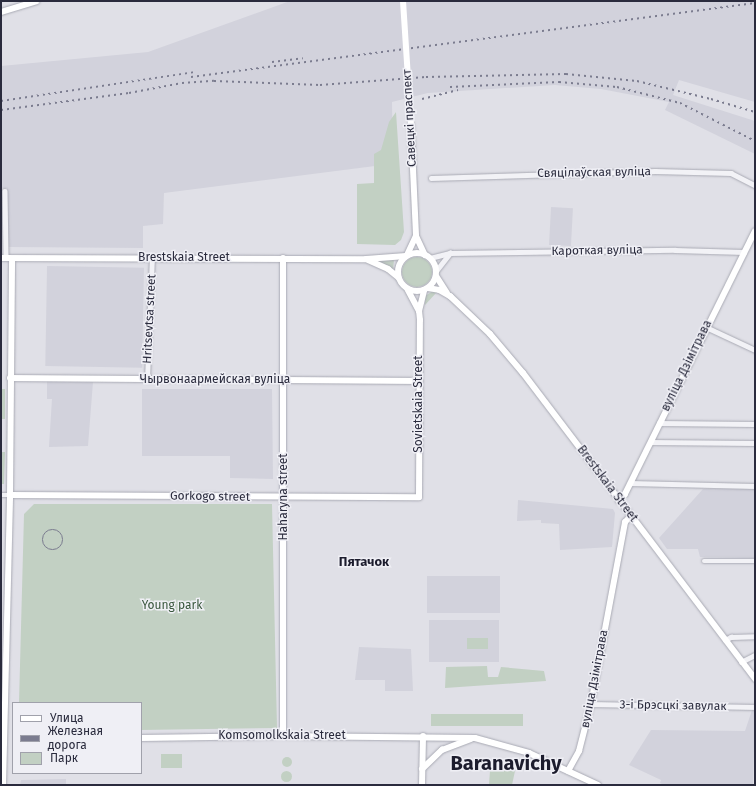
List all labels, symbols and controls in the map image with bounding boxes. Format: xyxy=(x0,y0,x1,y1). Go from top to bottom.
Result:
street label: Савецкі праспект xyxy=(400,69,420,167)
street label: Свяцілаўская вуліца xyxy=(537,165,651,181)
street label: Кароткая вуліца xyxy=(551,243,643,259)
street label: Brestskaia Street xyxy=(138,251,230,265)
street label: Hritsevtsa street xyxy=(140,274,160,364)
street label: вуліца Дзімітрава xyxy=(659,318,715,414)
street label: Sovietskaia Street xyxy=(412,355,426,453)
street label: Чырвонаармейская вуліца xyxy=(140,373,290,387)
street label: Brestskaia Street xyxy=(574,443,640,525)
street label: Haharyna street xyxy=(277,453,291,541)
street label: Gorkogo street xyxy=(170,489,250,505)
district label: Пятачок xyxy=(339,554,389,570)
park label: Young park xyxy=(142,599,202,613)
street label: вуліца Дзімітрава xyxy=(578,629,612,729)
street label: 3-і Брэсцкі завулак xyxy=(619,698,727,714)
legend xyxy=(12,702,142,774)
text: Улица xyxy=(50,711,84,725)
text: Железная дорога xyxy=(48,724,103,752)
street label: Komsomolkskaia Street xyxy=(218,729,346,743)
text: Парк xyxy=(50,751,78,765)
district label: Baranavichy xyxy=(450,751,562,775)

